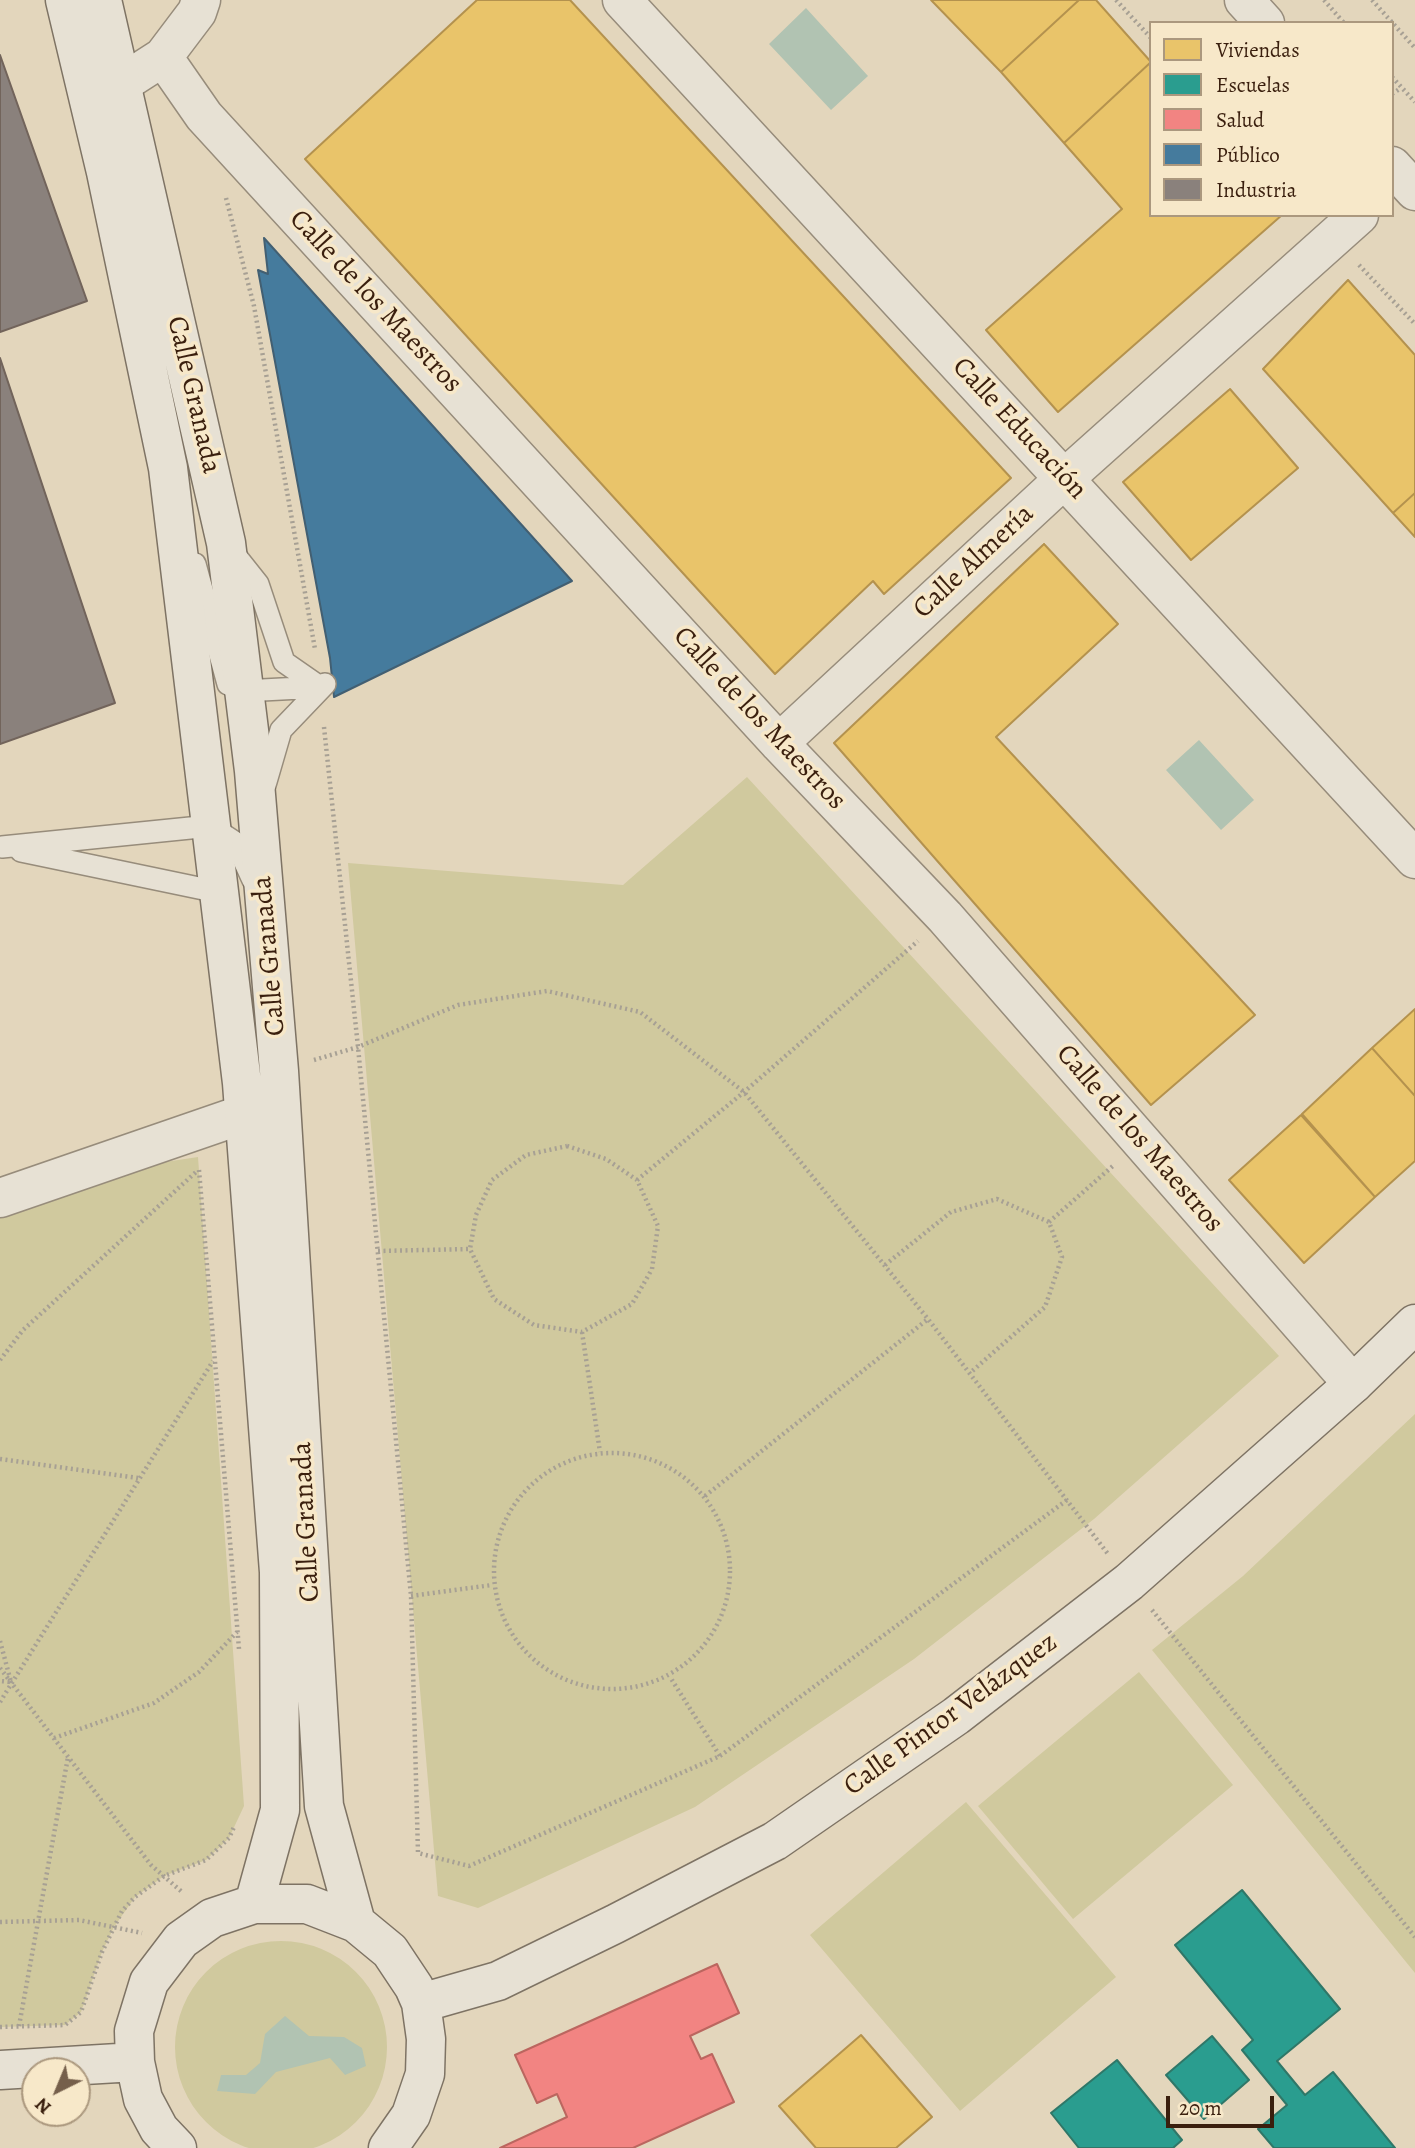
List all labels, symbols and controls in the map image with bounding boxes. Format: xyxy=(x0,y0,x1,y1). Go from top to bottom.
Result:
legend xyxy=(1149,21,1394,217)
text: Viviendas xyxy=(1216,36,1300,64)
text: Escuelas xyxy=(1216,71,1290,99)
text: Salud xyxy=(1216,106,1264,134)
text: Público xyxy=(1216,141,1280,169)
text: Industria xyxy=(1216,176,1297,204)
street label: Calle de los Maestros xyxy=(281,203,469,401)
street label: Calle Granada xyxy=(159,313,227,477)
street label: Calle Educación xyxy=(945,351,1093,507)
street label: Calle Almería xyxy=(907,498,1041,626)
street label: Calle de los Maestros xyxy=(665,620,853,818)
street label: Calle Granada xyxy=(246,875,294,1037)
street label: Calle de los Maestros xyxy=(1048,1038,1230,1240)
street label: Calle Granada xyxy=(286,1441,328,1603)
street label: Calle Pintor Velázquez xyxy=(838,1626,1064,1804)
north arrow xyxy=(21,2057,91,2127)
scale bar xyxy=(1170,2082,1278,2126)
text: N xyxy=(29,2092,57,2120)
text: 20 m xyxy=(1179,2094,1222,2122)

